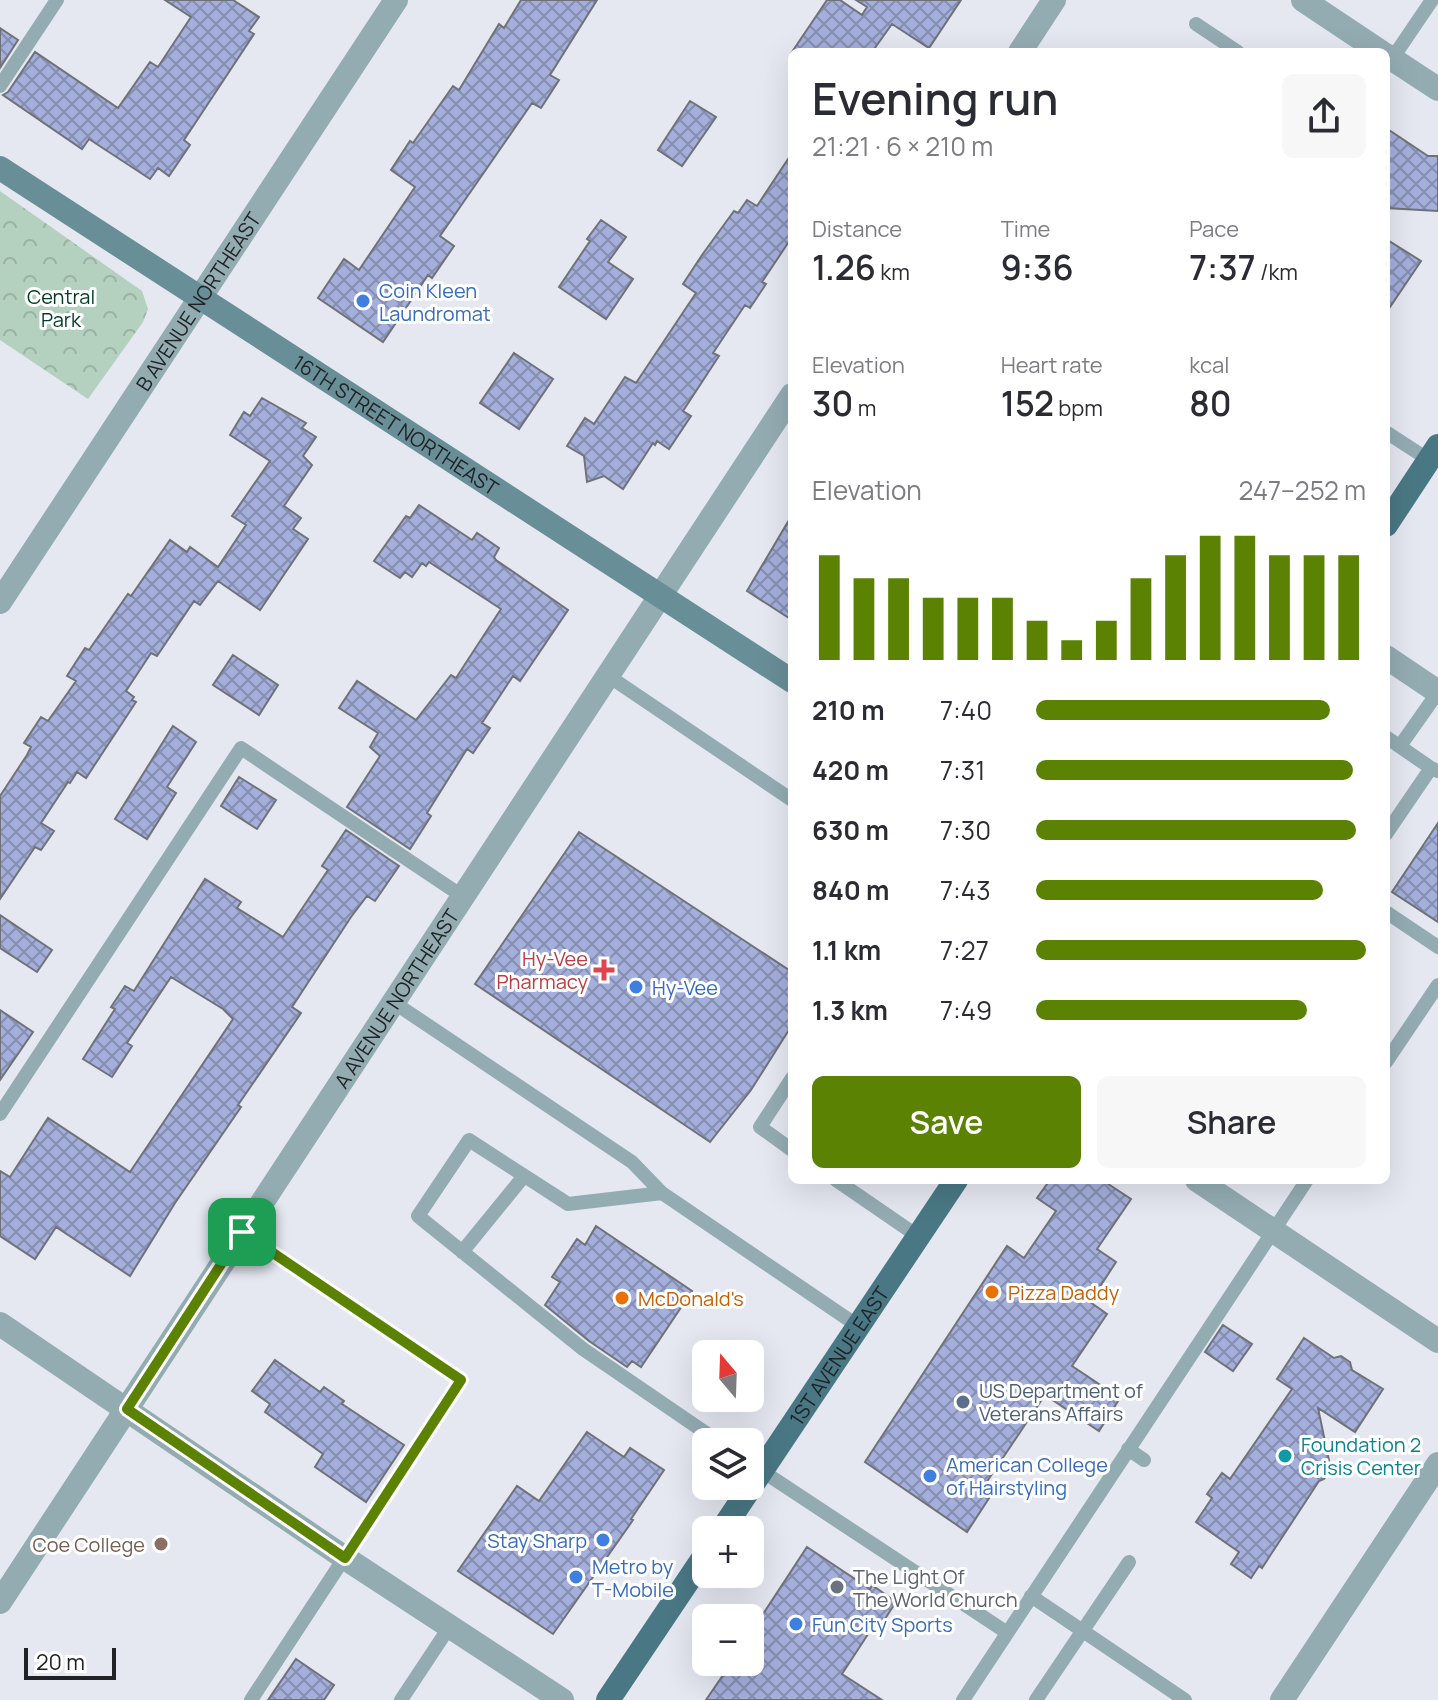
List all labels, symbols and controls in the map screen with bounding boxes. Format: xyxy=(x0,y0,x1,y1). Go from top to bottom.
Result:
text: Evening run xyxy=(812,68,1058,128)
button: share xyxy=(1282,74,1366,158)
text: 21:21 · 6 × 210 m xyxy=(812,128,993,164)
street label: B AVENUE NORTHEAST xyxy=(129,207,266,396)
text: Distance xyxy=(812,214,902,244)
text: Time xyxy=(1001,214,1050,244)
text: Pace xyxy=(1189,214,1239,244)
text: 1.26 xyxy=(812,244,876,290)
text: 9:36 xyxy=(1001,244,1074,290)
text: 7:37 xyxy=(1189,244,1256,290)
text: km xyxy=(876,257,910,287)
text: /km xyxy=(1256,257,1298,287)
place label: Coin Kleen Laundromat xyxy=(379,277,491,327)
park label: Central Park xyxy=(27,283,95,333)
marker: Coin Kleen Laundromat xyxy=(354,292,372,310)
street label: 16TH STREET NORTHEAST xyxy=(288,348,504,501)
text: Elevation xyxy=(812,350,905,380)
text: Heart rate xyxy=(1001,350,1103,380)
text: kcal xyxy=(1189,350,1229,380)
text: 30 xyxy=(812,380,853,426)
text: 152 xyxy=(1001,380,1054,426)
text: 80 xyxy=(1189,380,1232,426)
text: m xyxy=(853,393,876,423)
text: bpm xyxy=(1054,393,1103,423)
text: Elevation xyxy=(812,472,922,508)
text: 247–252 m xyxy=(1238,472,1366,508)
text: 210 m xyxy=(812,692,885,728)
text: 7:40 xyxy=(940,692,992,728)
text: 420 m xyxy=(812,752,889,788)
text: 7:31 xyxy=(940,752,985,788)
text: 630 m xyxy=(812,812,889,848)
text: 7:30 xyxy=(940,812,991,848)
text: 840 m xyxy=(812,872,889,908)
text: 7:43 xyxy=(940,872,991,908)
street label: A AVENUE NORTHEAST xyxy=(327,904,465,1093)
text: 1.1 km xyxy=(812,932,881,968)
text: 7:27 xyxy=(940,932,989,968)
place label: Hy-Vee Pharmacy xyxy=(496,945,588,995)
marker: Hy-Vee Pharmacy xyxy=(595,961,613,979)
place label: Hy-Vee xyxy=(652,974,718,1001)
marker: Hy-Vee xyxy=(627,978,645,996)
text: 1.3 km xyxy=(812,992,888,1028)
text: 7:49 xyxy=(940,992,992,1028)
button: Save xyxy=(812,1076,1081,1168)
button: Share xyxy=(1097,1076,1366,1168)
pin xyxy=(208,1198,276,1266)
icon: arrive xyxy=(220,1210,264,1254)
place label: Pizza Daddy xyxy=(1008,1279,1120,1306)
street label: 1ST AVENUE EAST xyxy=(783,1281,895,1430)
marker: Pizza Daddy xyxy=(983,1283,1001,1301)
place label: McDonald's xyxy=(638,1285,744,1312)
marker: McDonald's xyxy=(613,1289,631,1307)
north arrow xyxy=(692,1340,764,1412)
map controls xyxy=(692,1340,764,1676)
place label: US Department of Veterans Affairs xyxy=(979,1377,1143,1427)
marker: US Department of Veterans Affairs xyxy=(954,1393,972,1411)
button: layers xyxy=(692,1428,764,1500)
place label: Foundation 2 Crisis Center xyxy=(1301,1431,1421,1481)
marker: Foundation 2 Crisis Center xyxy=(1276,1447,1294,1465)
place label: American College of Hairstyling xyxy=(946,1451,1108,1501)
marker: American College of Hairstyling xyxy=(921,1467,939,1485)
button: + xyxy=(692,1516,764,1588)
place label: Stay Sharp xyxy=(487,1527,587,1554)
place label: Coe College xyxy=(32,1531,145,1558)
marker: Stay Sharp xyxy=(594,1531,612,1549)
marker: Coe College xyxy=(152,1535,170,1553)
place label: Metro by T-Mobile xyxy=(592,1553,674,1603)
place label: The Light Of The World Church xyxy=(853,1563,1018,1613)
marker: Metro by T-Mobile xyxy=(567,1568,585,1586)
marker: The Light Of The World Church xyxy=(828,1578,846,1596)
button: − xyxy=(692,1604,764,1676)
place label: Fun City Sports xyxy=(812,1611,953,1638)
marker: Fun City Sports xyxy=(787,1615,805,1633)
scale bar xyxy=(24,1644,116,1680)
text: 20 m xyxy=(36,1647,85,1677)

